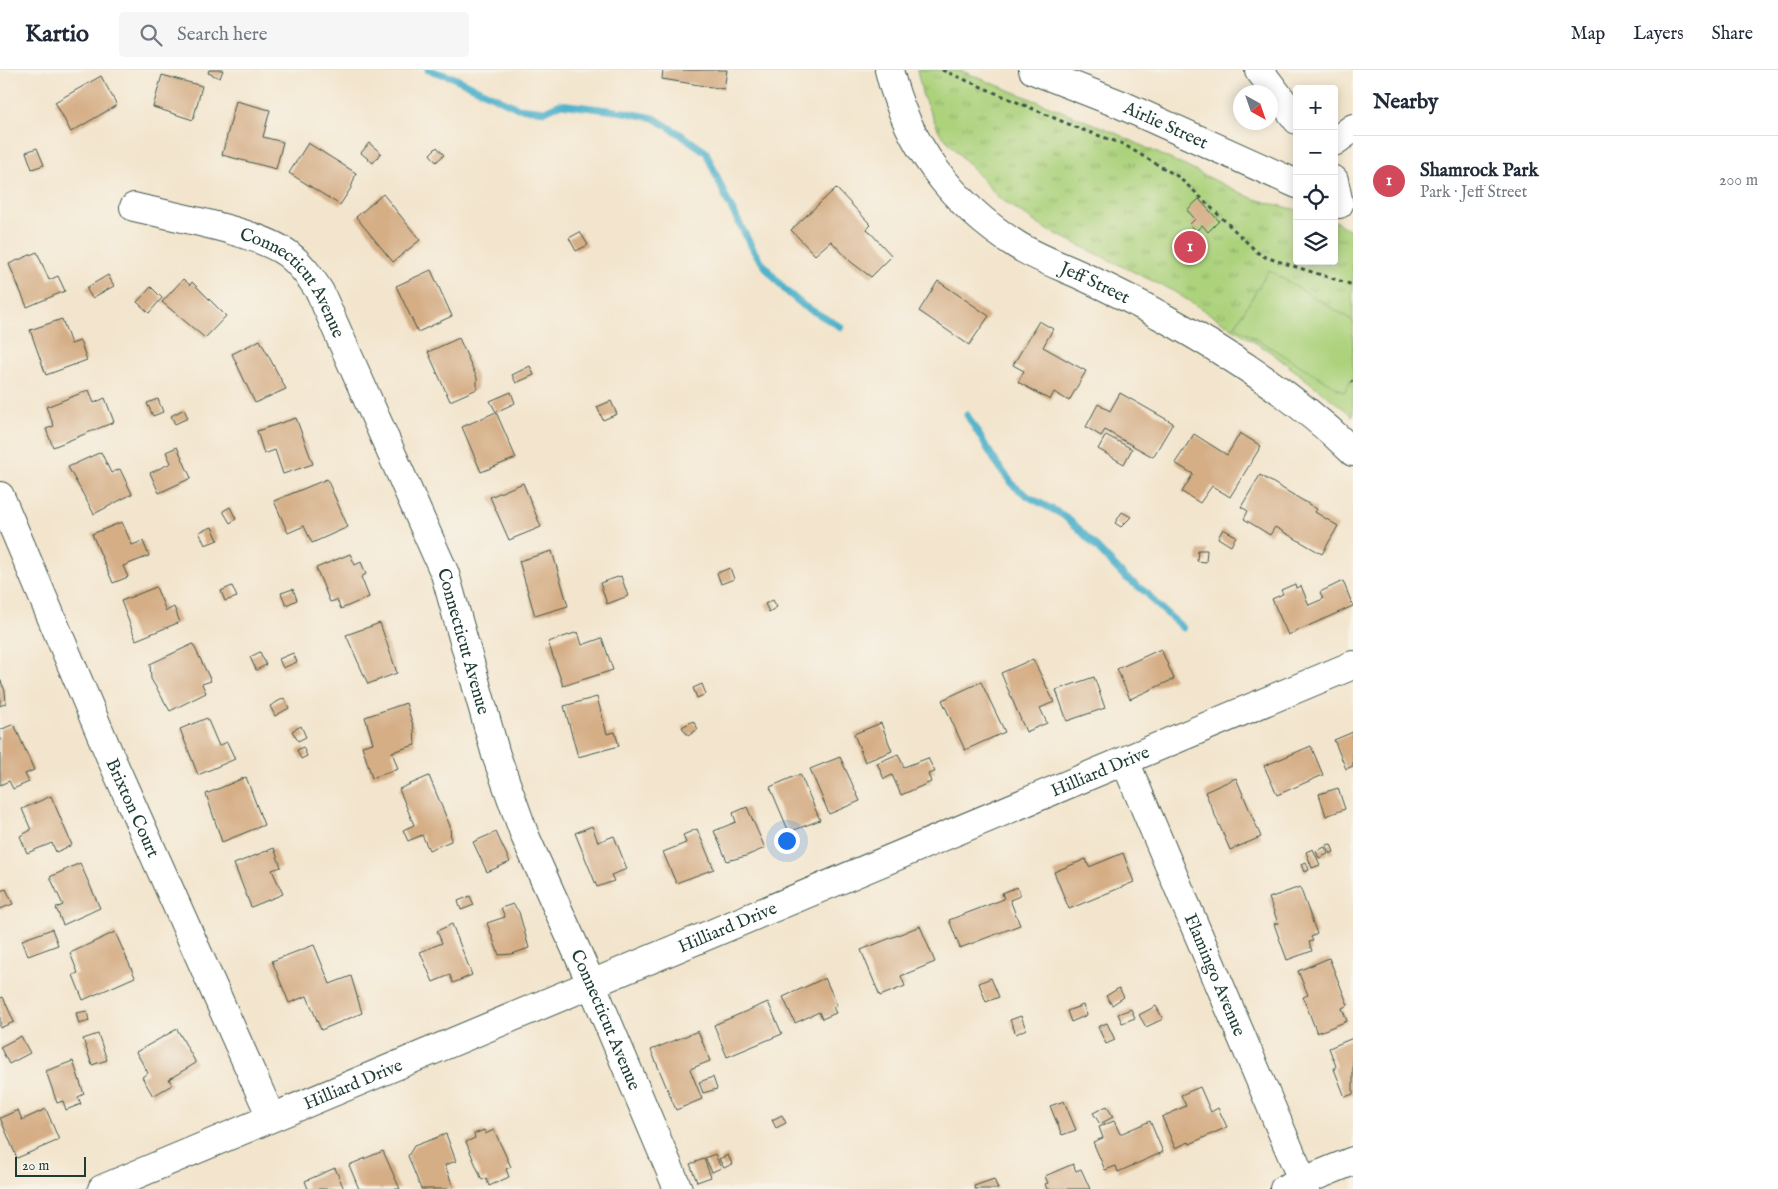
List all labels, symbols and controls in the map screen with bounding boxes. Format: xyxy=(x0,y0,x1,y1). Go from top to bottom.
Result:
search box xyxy=(119,12,469,57)
text: Kartio xyxy=(25,19,89,50)
icon: search xyxy=(137,21,165,49)
text: Search here xyxy=(177,23,268,47)
text: Map xyxy=(1571,23,1605,46)
text: Layers xyxy=(1633,23,1684,46)
text: Share xyxy=(1712,23,1753,46)
north arrow xyxy=(1233,85,1278,130)
map controls xyxy=(1293,85,1338,265)
button: + xyxy=(1293,85,1338,130)
text: Nearby xyxy=(1373,89,1438,116)
street label: Airlie Street xyxy=(1119,97,1211,155)
button: − xyxy=(1293,130,1338,175)
text: Shamrock Park xyxy=(1420,159,1539,183)
text: 1 xyxy=(1386,171,1392,191)
text: 200 m xyxy=(1719,171,1758,191)
button: locate xyxy=(1293,175,1338,220)
text: Park · Jeff Street xyxy=(1420,183,1527,203)
button: layers xyxy=(1293,220,1338,265)
street label: Connecticut Avenue xyxy=(237,223,349,342)
pin: 1 xyxy=(1174,228,1206,266)
street label: Jeff Street xyxy=(1054,257,1133,310)
street label: Connecticut Avenue xyxy=(431,566,494,717)
street label: Hilliard Drive xyxy=(1048,741,1153,803)
street label: Brixton Court xyxy=(100,755,164,862)
your location xyxy=(774,828,800,854)
street label: Hilliard Drive xyxy=(675,898,781,959)
street label: Flamingo Avenue xyxy=(1178,911,1250,1040)
street label: Connecticut Avenue xyxy=(564,946,645,1094)
street label: Hilliard Drive xyxy=(301,1054,406,1116)
scale bar xyxy=(15,1154,86,1177)
text: 20 m xyxy=(22,1157,49,1175)

